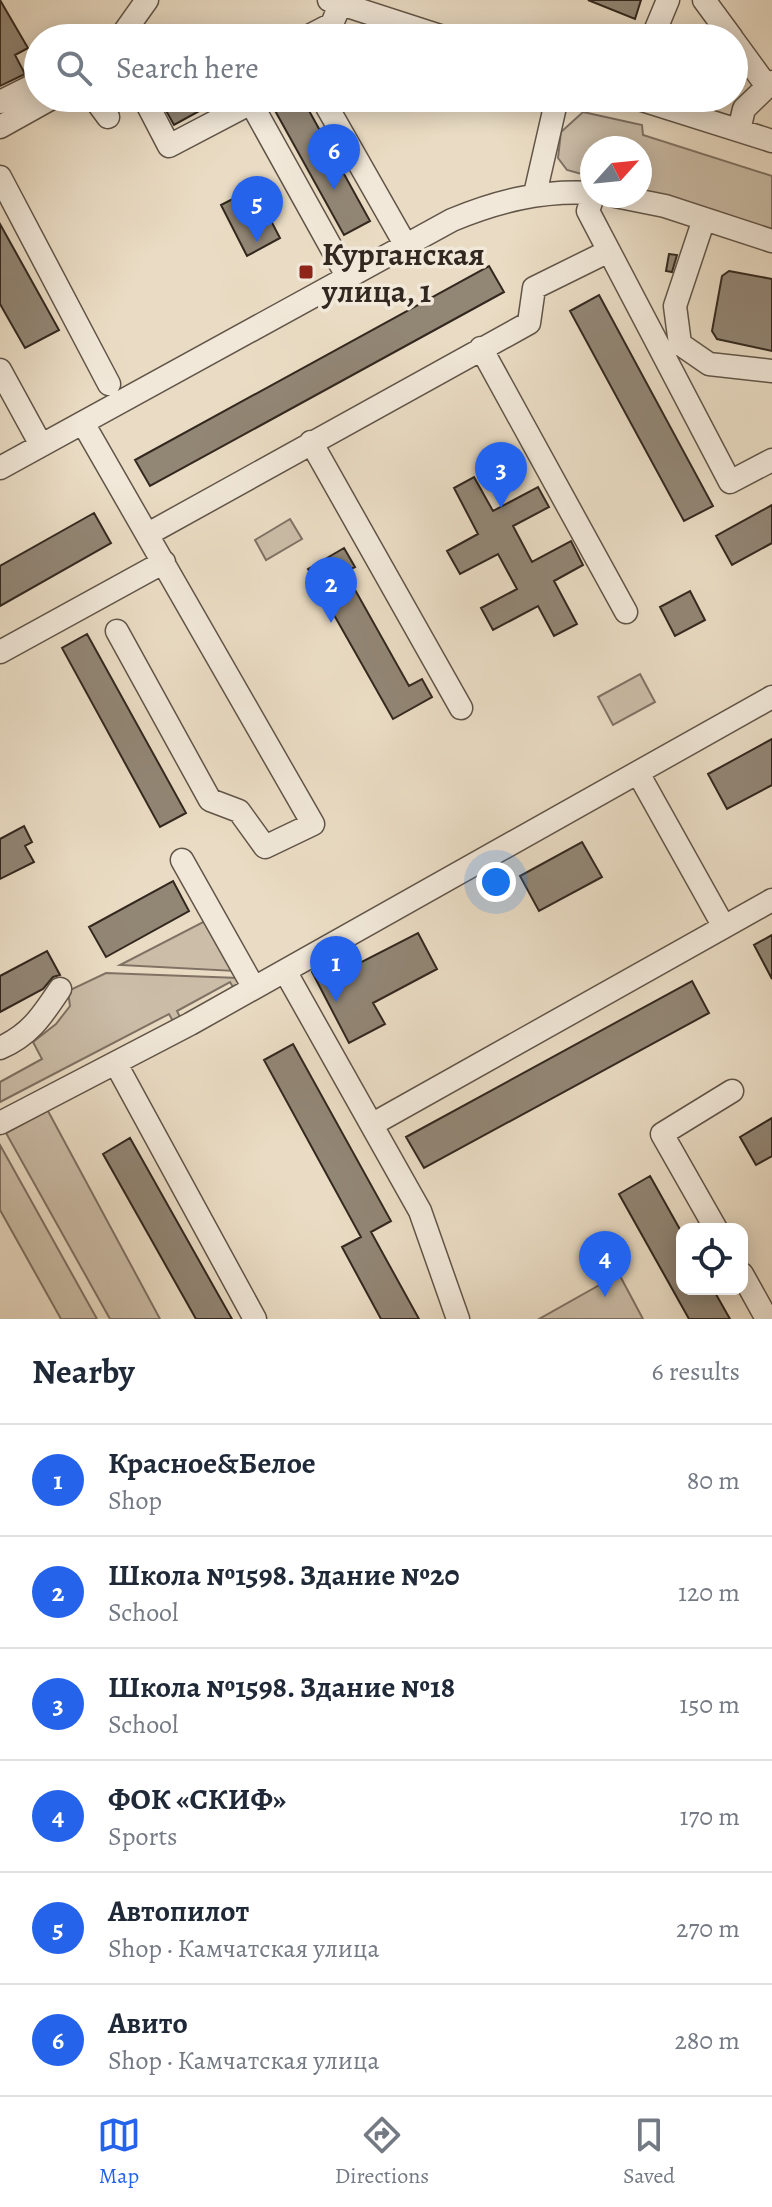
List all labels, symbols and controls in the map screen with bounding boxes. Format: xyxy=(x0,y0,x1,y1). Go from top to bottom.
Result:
search box xyxy=(24,24,748,112)
icon: search xyxy=(52,46,96,90)
text: Search here xyxy=(116,48,259,88)
pin: 6 xyxy=(308,124,360,190)
north arrow xyxy=(580,136,652,208)
pin: 5 xyxy=(231,176,283,242)
place label: Курганская улица, 1 xyxy=(321,232,485,313)
marker: Курганская улица, 1 xyxy=(297,263,315,281)
pin: 3 xyxy=(475,442,527,508)
pin: 2 xyxy=(305,557,357,623)
your location xyxy=(476,862,516,902)
pin: 1 xyxy=(310,936,362,1002)
map controls xyxy=(676,1223,748,1295)
button: locate xyxy=(676,1223,748,1295)
pin: 4 xyxy=(579,1231,631,1297)
text: Nearby xyxy=(32,1348,135,1395)
text: 6 results xyxy=(652,1354,740,1389)
text: Красное&Белое xyxy=(108,1443,316,1483)
text: 1 xyxy=(53,1463,63,1498)
text: 80 m xyxy=(687,1463,740,1498)
text: Shop xyxy=(108,1483,162,1518)
text: Школа №1598. Здание №20 xyxy=(108,1555,459,1595)
text: 2 xyxy=(52,1575,64,1610)
text: 120 m xyxy=(678,1575,740,1610)
text: School xyxy=(108,1595,178,1630)
text: Школа №1598. Здание №18 xyxy=(108,1667,455,1707)
text: 3 xyxy=(52,1687,64,1722)
text: 150 m xyxy=(679,1687,740,1722)
text: School xyxy=(108,1707,178,1742)
text: ФОК «СКИФ» xyxy=(108,1779,286,1819)
text: 4 xyxy=(52,1799,64,1834)
text: 170 m xyxy=(680,1799,740,1834)
text: Sports xyxy=(108,1819,177,1854)
text: Автопилот xyxy=(108,1891,249,1931)
text: 5 xyxy=(52,1911,64,1946)
text: 270 m xyxy=(676,1911,740,1946)
text: Shop · Камчатская улица xyxy=(108,1931,380,1966)
text: Авито xyxy=(108,2003,188,2043)
text: 6 xyxy=(52,2023,64,2058)
text: 280 m xyxy=(674,2023,740,2058)
text: Shop · Камчатская улица xyxy=(108,2043,380,2078)
tab: Map xyxy=(97,2113,141,2191)
tab: Directions xyxy=(335,2113,429,2191)
tab: Saved xyxy=(623,2113,675,2191)

